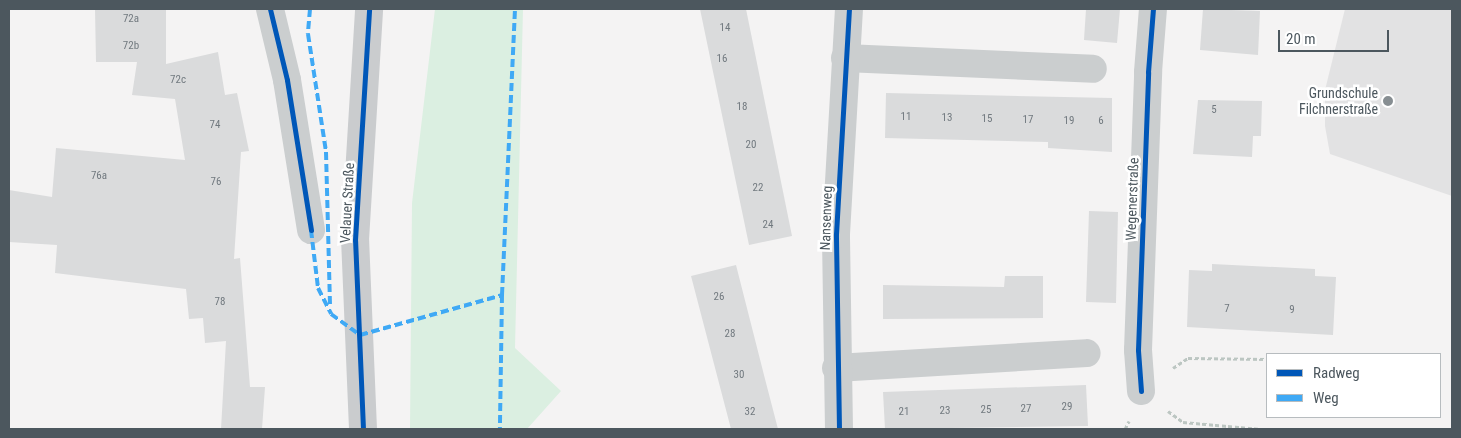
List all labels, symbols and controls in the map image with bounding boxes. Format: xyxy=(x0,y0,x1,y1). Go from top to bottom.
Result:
house number: 72a xyxy=(123,12,139,26)
scale bar xyxy=(1281,20,1392,52)
house number: 14 xyxy=(720,21,730,35)
text: 20 m xyxy=(1286,30,1316,48)
house number: 72b xyxy=(123,39,139,53)
house number: 16 xyxy=(717,52,727,66)
house number: 72c xyxy=(170,73,186,87)
place label: Grundschule Filchnerstraße xyxy=(1299,85,1378,118)
marker: Grundschule Filchnerstraße xyxy=(1382,95,1394,107)
house number: 18 xyxy=(737,100,747,114)
house number: 5 xyxy=(1211,103,1217,117)
house number: 11 xyxy=(901,110,911,124)
house number: 13 xyxy=(942,111,952,125)
house number: 15 xyxy=(982,112,992,126)
house number: 17 xyxy=(1023,113,1033,127)
house number: 19 xyxy=(1064,114,1074,128)
house number: 6 xyxy=(1098,114,1104,128)
house number: 74 xyxy=(210,118,220,132)
house number: 20 xyxy=(746,138,756,152)
street label: Wegenerstraße xyxy=(1122,157,1142,241)
street label: Velauer Straße xyxy=(336,162,358,244)
house number: 76a xyxy=(91,169,107,183)
house number: 76 xyxy=(211,175,221,189)
house number: 22 xyxy=(753,181,763,195)
street label: Nansenweg xyxy=(816,185,836,251)
house number: 24 xyxy=(763,218,773,232)
house number: 26 xyxy=(714,290,724,304)
house number: 78 xyxy=(215,295,225,309)
house number: 7 xyxy=(1224,302,1230,316)
house number: 9 xyxy=(1289,303,1295,317)
house number: 28 xyxy=(725,327,735,341)
legend xyxy=(1266,353,1441,418)
text: Radweg xyxy=(1313,364,1360,382)
house number: 30 xyxy=(734,368,744,382)
text: Weg xyxy=(1313,389,1339,407)
house number: 29 xyxy=(1062,400,1072,414)
house number: 27 xyxy=(1021,402,1031,416)
house number: 25 xyxy=(981,403,991,417)
house number: 23 xyxy=(940,404,950,418)
house number: 32 xyxy=(745,405,755,419)
house number: 21 xyxy=(899,405,909,419)

